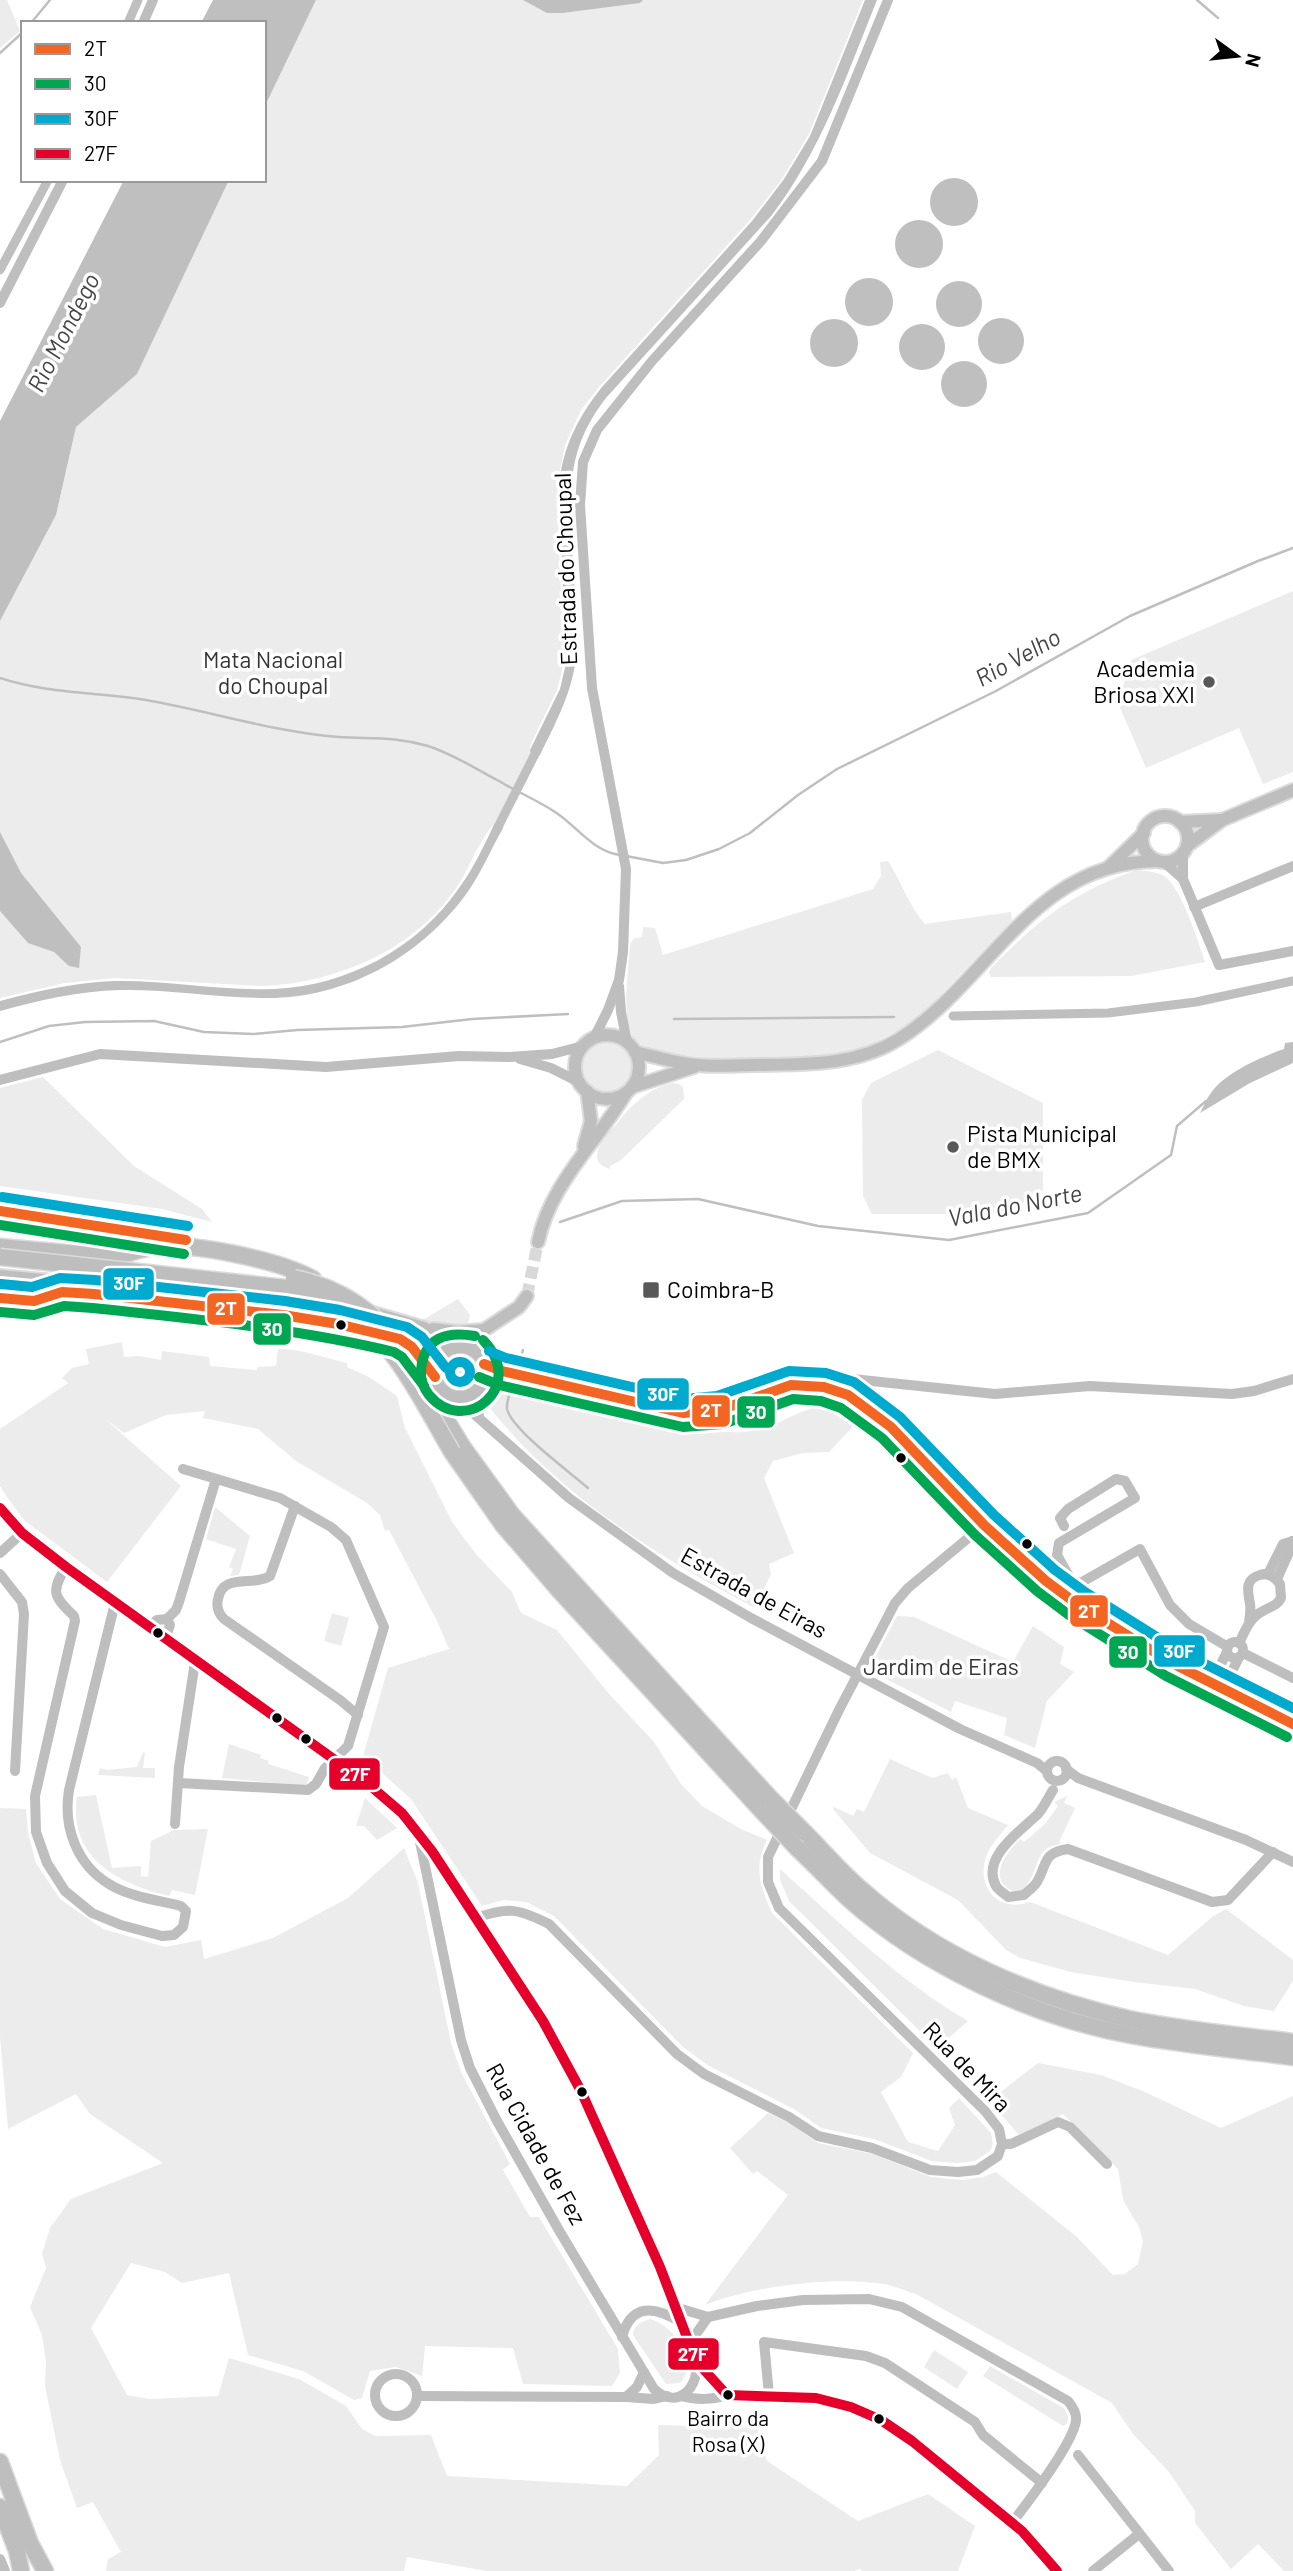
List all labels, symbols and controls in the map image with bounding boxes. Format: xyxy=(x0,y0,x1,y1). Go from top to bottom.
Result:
legend xyxy=(21,21,266,182)
north arrow xyxy=(1202,21,1272,91)
text: 2T xyxy=(84,35,107,60)
text: N xyxy=(1241,51,1267,70)
text: 30 xyxy=(84,70,107,95)
text: 30F xyxy=(84,105,119,130)
text: 27F xyxy=(84,140,117,165)
water label: Rio Mondego xyxy=(20,268,105,397)
street label: Estrada do Choupal xyxy=(548,472,582,666)
water label: Rio Velho xyxy=(970,621,1065,692)
park label: Mata Nacional do Choupal xyxy=(203,645,343,699)
place label: Academia Briosa XXI xyxy=(1093,654,1195,708)
marker: Academia Briosa XXI xyxy=(1201,674,1217,690)
place label: Pista Municipal de BMX xyxy=(967,1119,1117,1173)
marker: Pista Municipal de BMX xyxy=(945,1139,961,1155)
water label: Vala do Norte xyxy=(945,1177,1084,1232)
line badge: 30F xyxy=(102,1267,155,1301)
text: 30F xyxy=(113,1271,145,1294)
place label: Coimbra-B xyxy=(667,1275,774,1303)
marker: Coimbra-B xyxy=(641,1280,661,1300)
line badge: 2T xyxy=(206,1292,246,1326)
text: 2T xyxy=(215,1296,237,1319)
line badge: 30 xyxy=(252,1312,292,1346)
text: 30 xyxy=(261,1317,283,1340)
unlabelled marker xyxy=(334,1318,348,1332)
line badge: 30F xyxy=(636,1377,690,1411)
text: 30F xyxy=(647,1382,679,1405)
line badge: 2T xyxy=(691,1394,731,1428)
line badge: 30 xyxy=(736,1395,776,1429)
text: 2T xyxy=(700,1398,722,1421)
text: 30 xyxy=(745,1400,767,1423)
unlabelled marker xyxy=(894,1451,908,1465)
unlabelled marker xyxy=(1020,1537,1034,1551)
street label: Estrada de Eiras xyxy=(677,1540,832,1644)
line badge: 2T xyxy=(1069,1594,1109,1628)
text: 2T xyxy=(1078,1599,1100,1622)
unlabelled marker xyxy=(151,1626,165,1640)
line badge: 30F xyxy=(1153,1634,1206,1668)
line badge: 30 xyxy=(1108,1635,1148,1669)
text: 30F xyxy=(1163,1639,1195,1662)
text: 30 xyxy=(1117,1640,1139,1663)
park label: Jardim de Eiras xyxy=(863,1652,1019,1680)
unlabelled marker xyxy=(270,1711,284,1725)
unlabelled marker xyxy=(299,1732,313,1746)
line badge: 27F xyxy=(328,1757,381,1791)
text: 27F xyxy=(340,1762,371,1785)
street label: Rua de Mira xyxy=(918,2015,1018,2117)
street label: Rua Cidade de Fez xyxy=(481,2058,593,2229)
unlabelled marker xyxy=(575,2085,589,2099)
line badge: 27F xyxy=(667,2337,720,2371)
text: 27F xyxy=(678,2342,709,2365)
marker: Bairro da Rosa (X) xyxy=(721,2388,735,2402)
place label: Bairro da Rosa (X) xyxy=(687,2405,769,2456)
unlabelled marker xyxy=(872,2412,886,2426)

